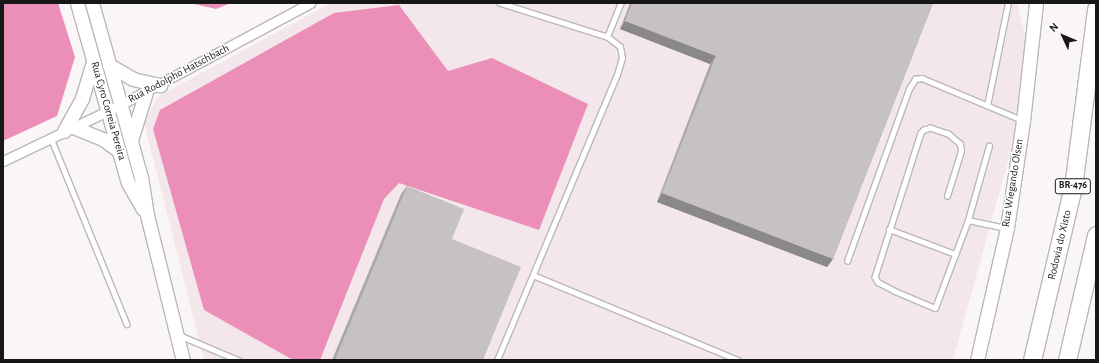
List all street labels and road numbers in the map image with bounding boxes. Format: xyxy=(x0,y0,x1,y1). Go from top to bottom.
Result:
street label: Rua Rodolpho Hatschbach xyxy=(126,42,232,106)
street label: Rua Cyro Correia Pereira xyxy=(88,60,128,162)
street label: Rua Wiegando Olsen xyxy=(1000,138,1026,228)
road number: BR-476 xyxy=(1054,178,1092,194)
street label: Rodovia do Xisto xyxy=(1046,209,1074,281)

